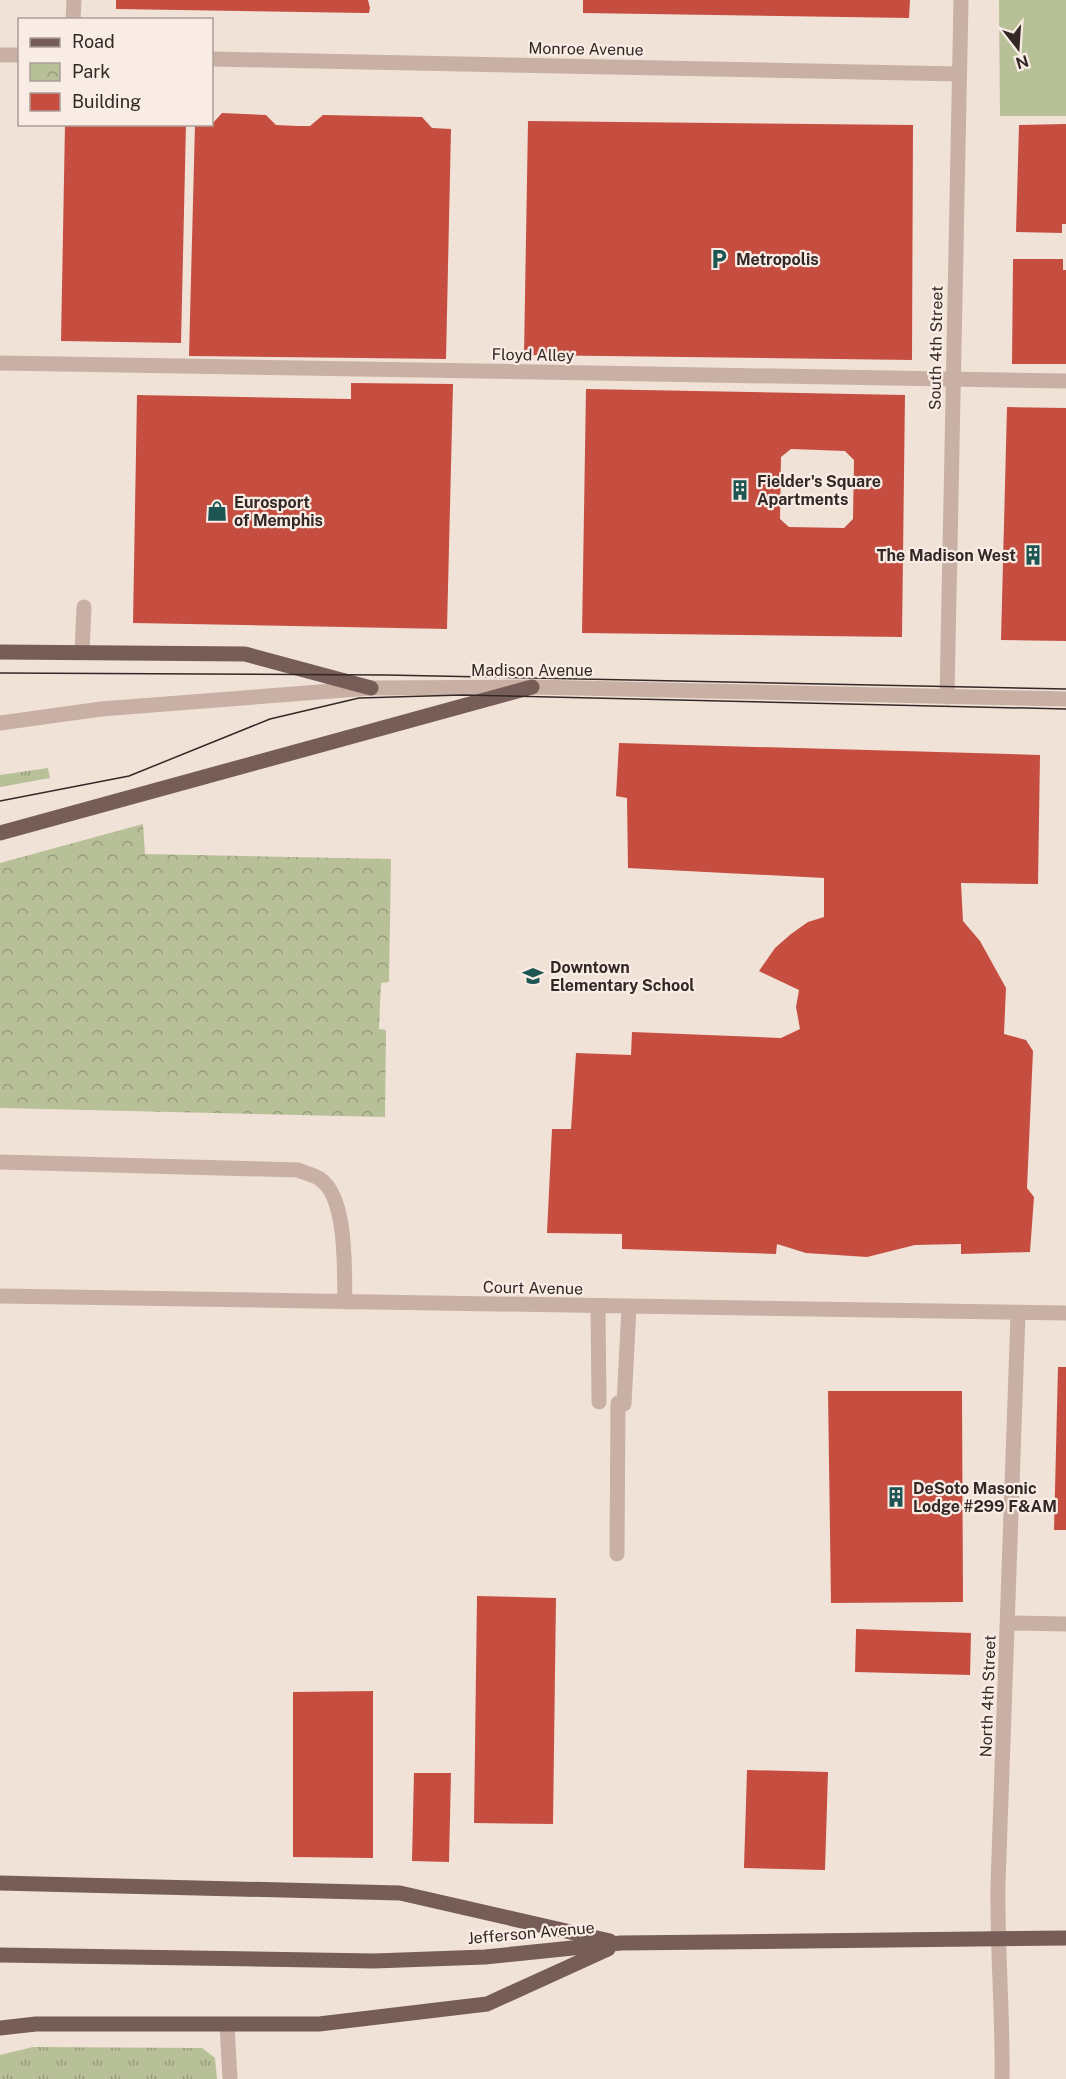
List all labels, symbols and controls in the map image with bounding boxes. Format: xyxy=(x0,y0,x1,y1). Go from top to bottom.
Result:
legend xyxy=(18,18,213,126)
north arrow xyxy=(988,18,1048,78)
text: Road xyxy=(72,31,115,52)
street label: Monroe Avenue xyxy=(528,38,644,60)
text: N xyxy=(1013,51,1031,73)
text: Park xyxy=(72,61,110,82)
text: Building xyxy=(72,91,141,112)
parking icon: Metropolis xyxy=(707,247,731,271)
place label: Metropolis xyxy=(736,250,819,269)
street label: South 4th Street xyxy=(925,286,947,410)
street label: Floyd Alley xyxy=(492,345,575,365)
place label: Fielder's Square Apartments xyxy=(757,472,881,509)
building icon: Fielder's Square Apartments xyxy=(728,478,752,502)
place label: Eurosport of Memphis xyxy=(234,493,323,530)
shop icon: Eurosport of Memphis xyxy=(205,499,229,523)
building icon: The Madison West xyxy=(1021,543,1045,567)
place label: The Madison West xyxy=(877,546,1016,565)
street label: Madison Avenue xyxy=(471,661,593,680)
place label: Downtown Elementary School xyxy=(550,958,695,995)
school or university icon: Downtown Elementary School xyxy=(521,964,545,988)
street label: Court Avenue xyxy=(483,1278,583,1298)
place label: DeSoto Masonic Lodge #299 F&AM xyxy=(913,1479,1057,1516)
building icon: DeSoto Masonic Lodge #299 F&AM xyxy=(884,1485,908,1509)
street label: North 4th Street xyxy=(976,1634,1000,1758)
street label: Jefferson Avenue xyxy=(467,1918,595,1948)

